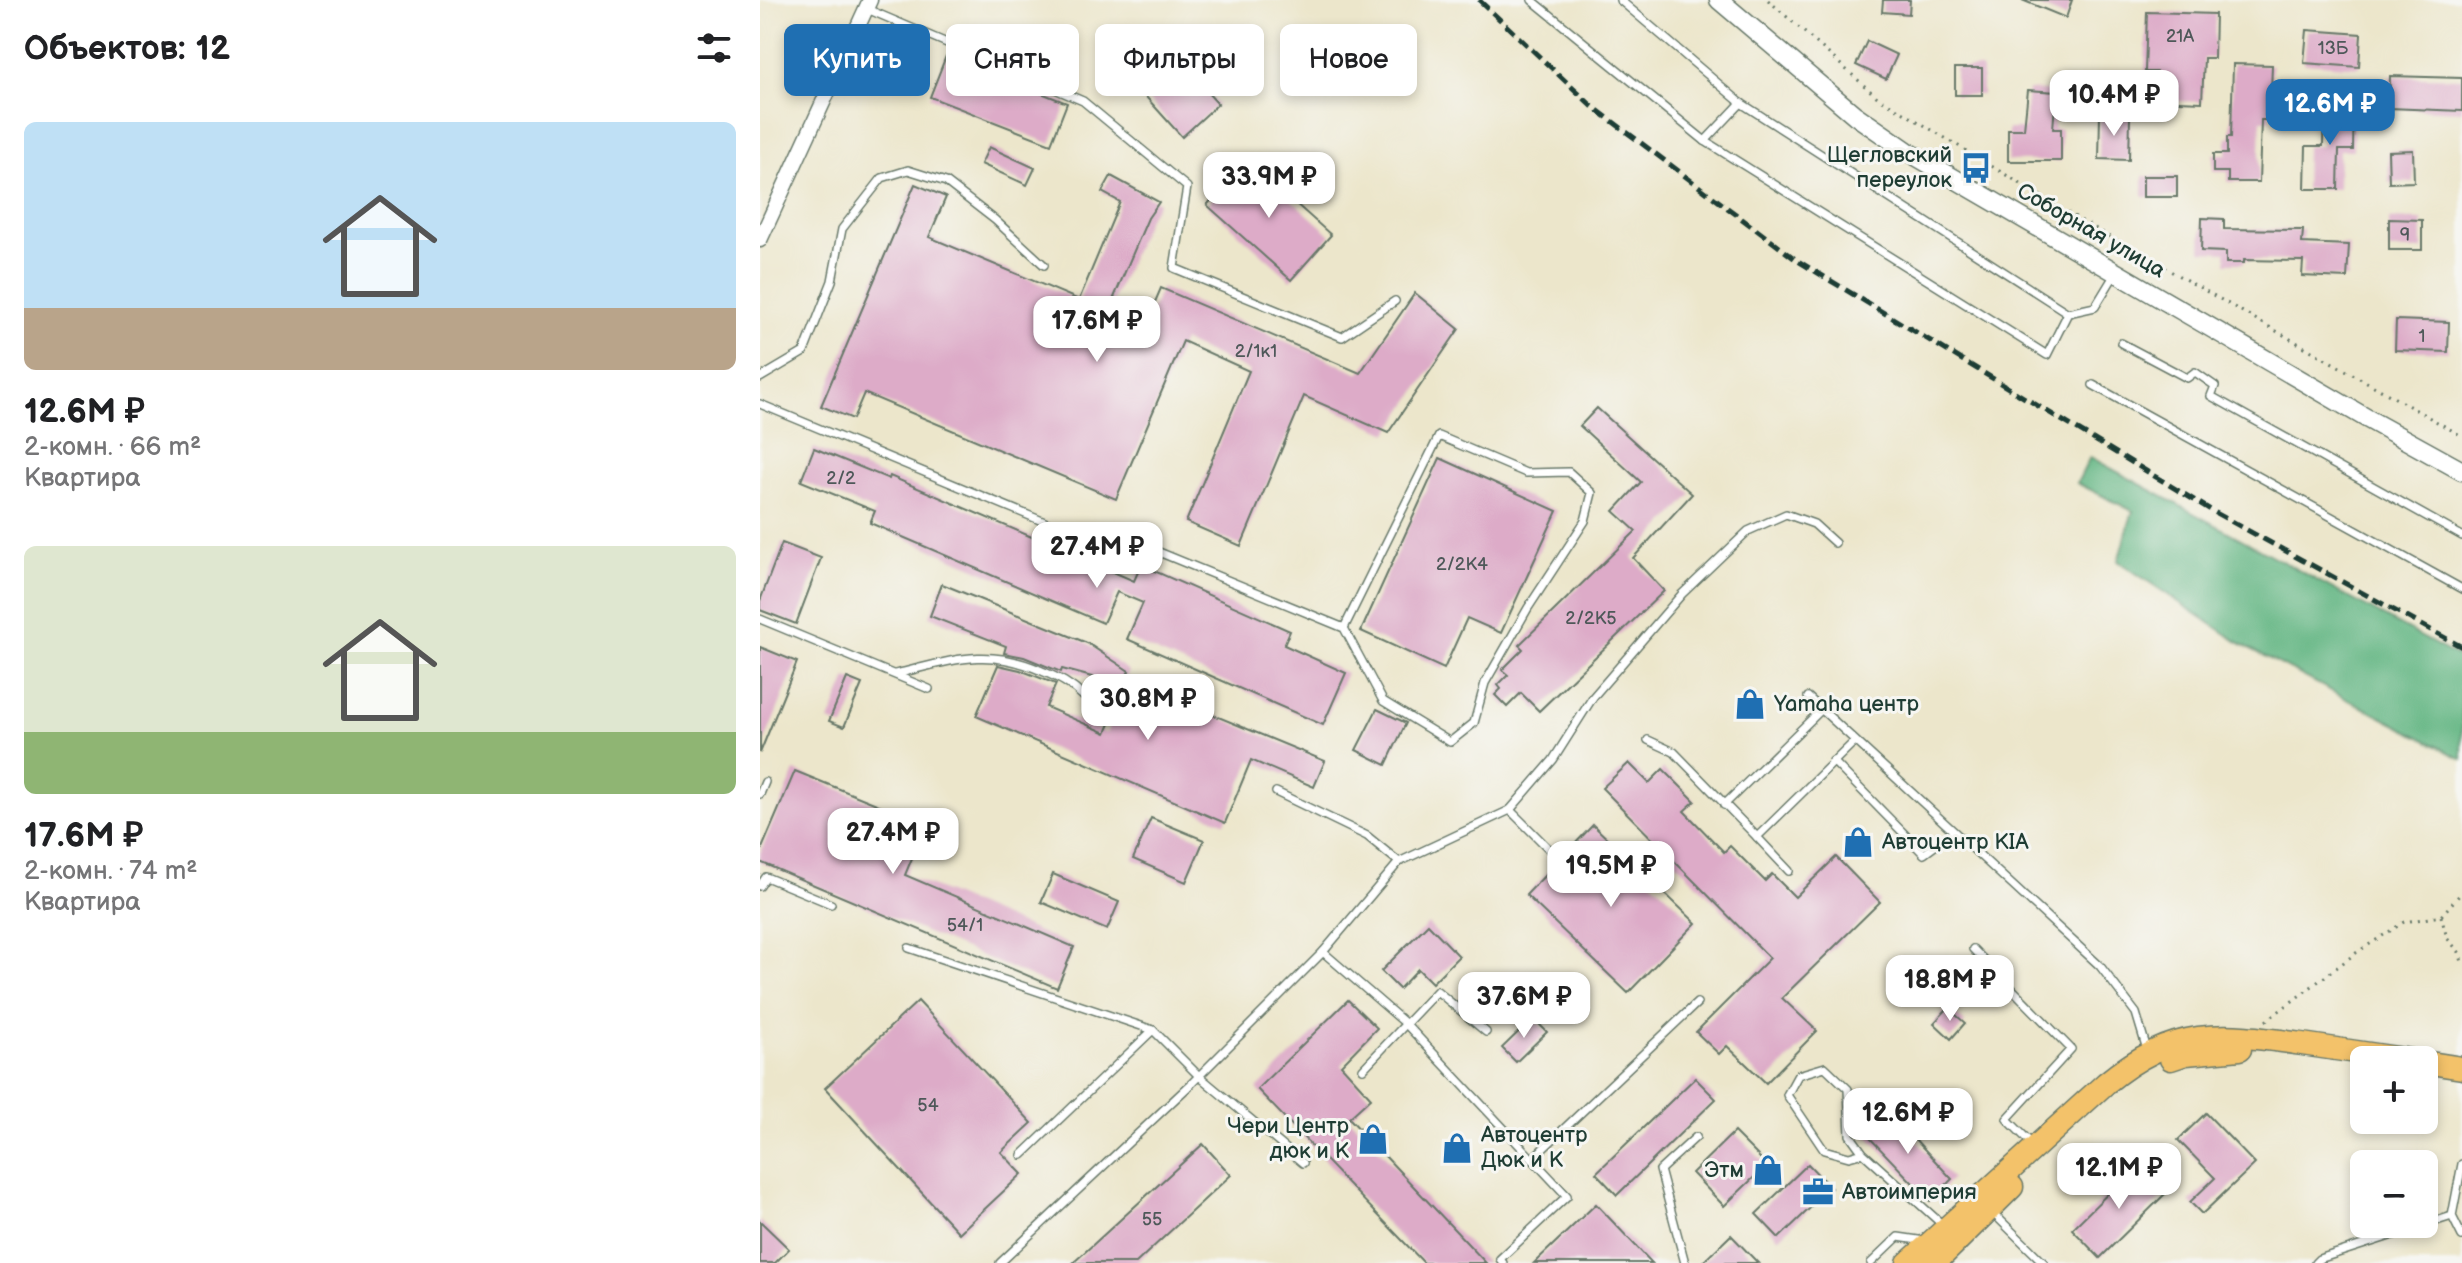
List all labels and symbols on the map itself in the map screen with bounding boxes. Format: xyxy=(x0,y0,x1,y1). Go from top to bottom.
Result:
house number: 21А xyxy=(2166,26,2194,47)
house number: 13Б xyxy=(2318,38,2349,59)
pin: 10.4M ₽ xyxy=(2040,70,2188,138)
pin: 12.6M ₽ xyxy=(2256,79,2404,147)
place label: Щегловский переулок xyxy=(1827,142,1952,194)
bus stop icon: Щегловский переулок xyxy=(1959,151,1993,185)
pin: 33.9M ₽ xyxy=(1195,152,1343,220)
street label: Соборная улица xyxy=(2012,178,2170,284)
house number: 9 xyxy=(2400,225,2410,246)
pin: 17.6M ₽ xyxy=(1023,296,1171,364)
house number: 1 xyxy=(2419,326,2425,347)
house number: 2/1к1 xyxy=(1235,341,1277,362)
house number: 2/2 xyxy=(826,468,856,489)
pin: 27.4M ₽ xyxy=(1023,522,1171,590)
house number: 2/2К4 xyxy=(1436,554,1488,575)
house number: 2/2К5 xyxy=(1565,608,1617,629)
pin: 30.8M ₽ xyxy=(1074,674,1222,742)
shop icon: Yamaha центр xyxy=(1733,687,1767,721)
place label: Yamaha центр xyxy=(1773,691,1920,718)
pin: 27.4M ₽ xyxy=(819,808,967,876)
shop icon: Автоцентр KIA xyxy=(1841,825,1875,859)
place label: Автоцентр KIA xyxy=(1881,829,2029,856)
pin: 19.5M ₽ xyxy=(1537,841,1685,909)
house number: 54/1 xyxy=(947,915,983,936)
pin: 18.8M ₽ xyxy=(1876,955,2024,1023)
pin: 37.6M ₽ xyxy=(1450,972,1598,1040)
pin: 12.6M ₽ xyxy=(1834,1088,1982,1156)
house number: 54 xyxy=(917,1095,939,1116)
place label: Чери Центр дюк и К xyxy=(1227,1113,1350,1165)
shop icon: Чери Центр дюк и К xyxy=(1356,1122,1390,1156)
place label: Автоцентр Дюк и К xyxy=(1480,1122,1588,1174)
shop icon: Автоцентр Дюк и К xyxy=(1440,1131,1474,1165)
pin: 12.1M ₽ xyxy=(2045,1143,2193,1211)
shop icon: Этм xyxy=(1751,1153,1785,1187)
place label: Этм xyxy=(1704,1157,1744,1184)
office icon: Автоимперия xyxy=(1801,1175,1835,1209)
place label: Автоимперия xyxy=(1841,1179,1977,1206)
house number: 55 xyxy=(1142,1209,1162,1230)

